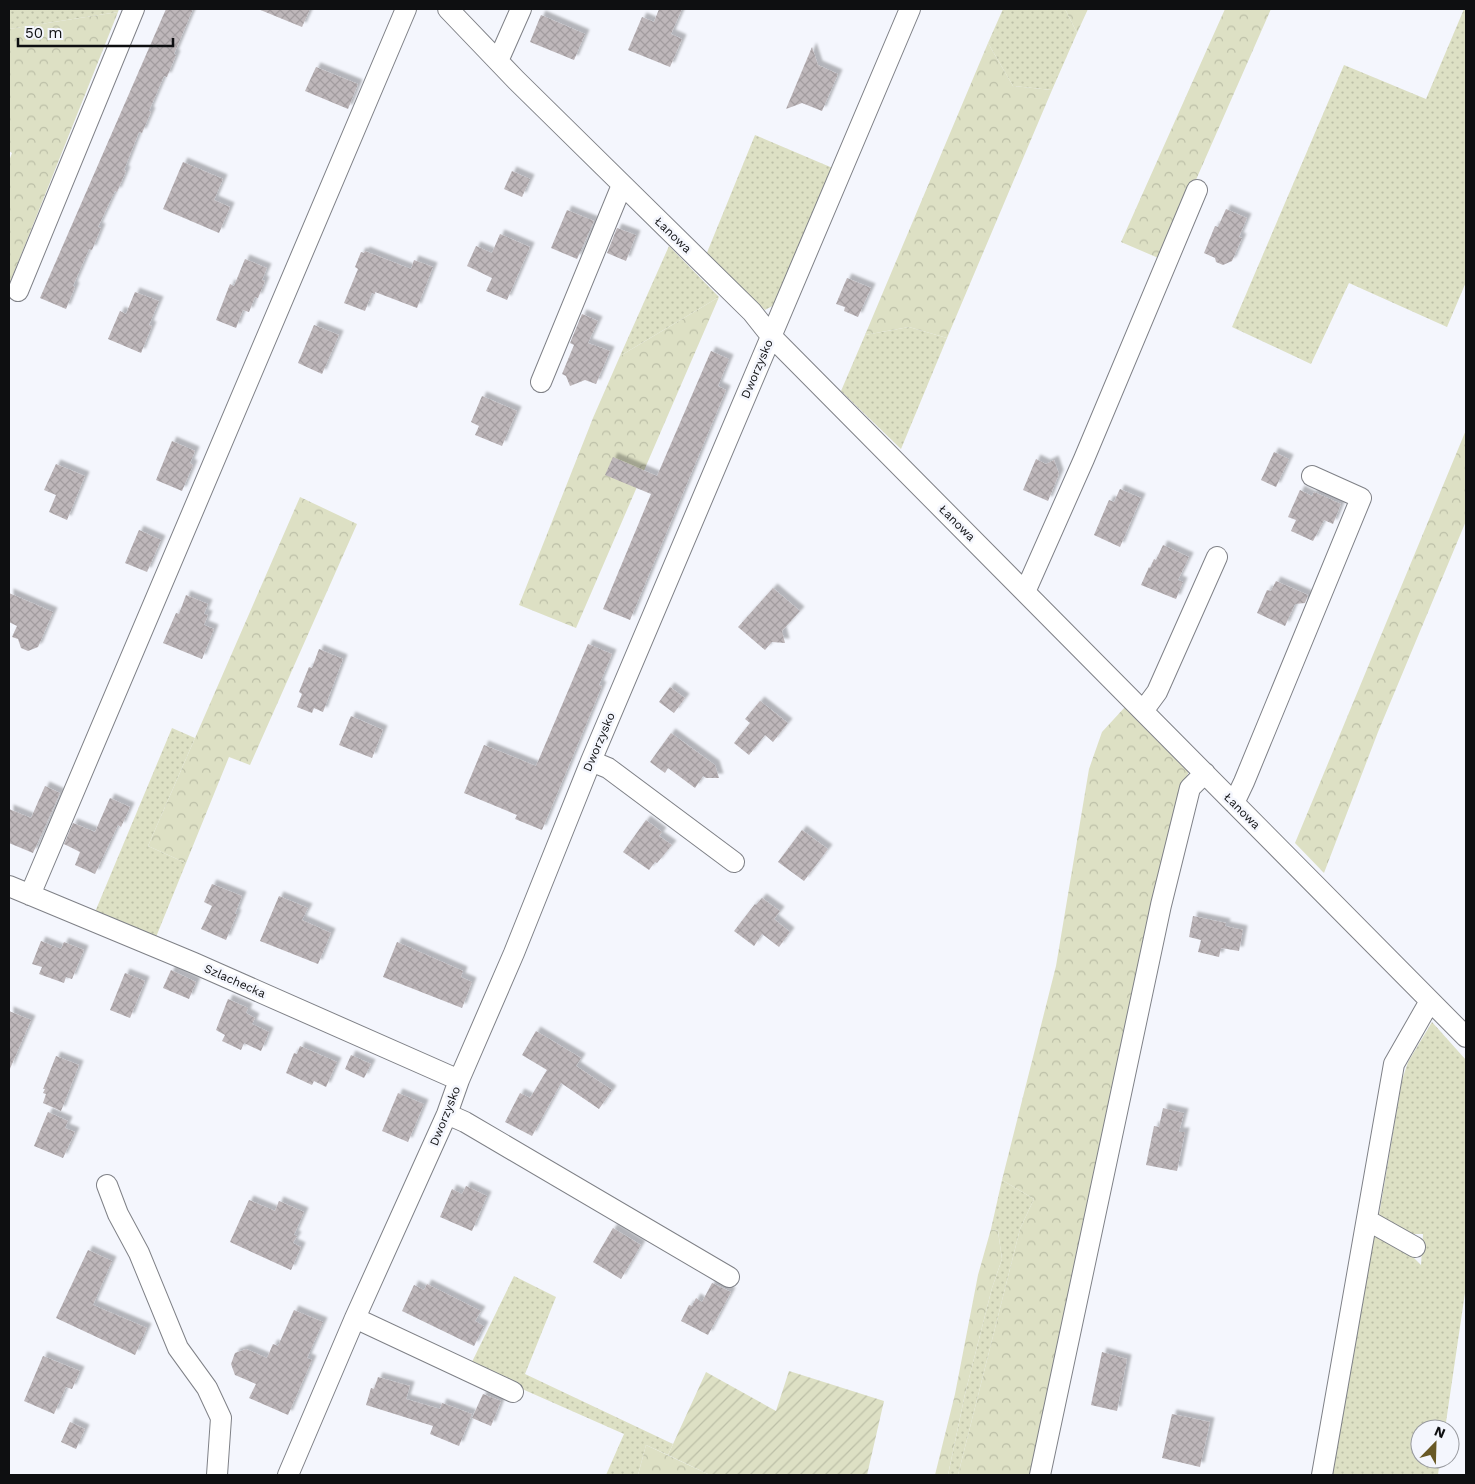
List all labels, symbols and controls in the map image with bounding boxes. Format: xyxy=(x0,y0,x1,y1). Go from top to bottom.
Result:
scale bar xyxy=(18,15,172,47)
text: 50 m xyxy=(25,24,62,42)
street label: Łanowa xyxy=(652,214,694,256)
street label: Dworzysko xyxy=(738,337,776,401)
street label: Łanowa xyxy=(936,502,978,544)
street label: Dworzysko xyxy=(580,710,618,774)
street label: Łanowa xyxy=(1221,790,1263,832)
street label: Szlachecka xyxy=(202,961,268,1001)
street label: Dworzysko xyxy=(427,1084,463,1148)
north arrow xyxy=(1410,1419,1460,1469)
text: N xyxy=(1432,1423,1448,1441)

